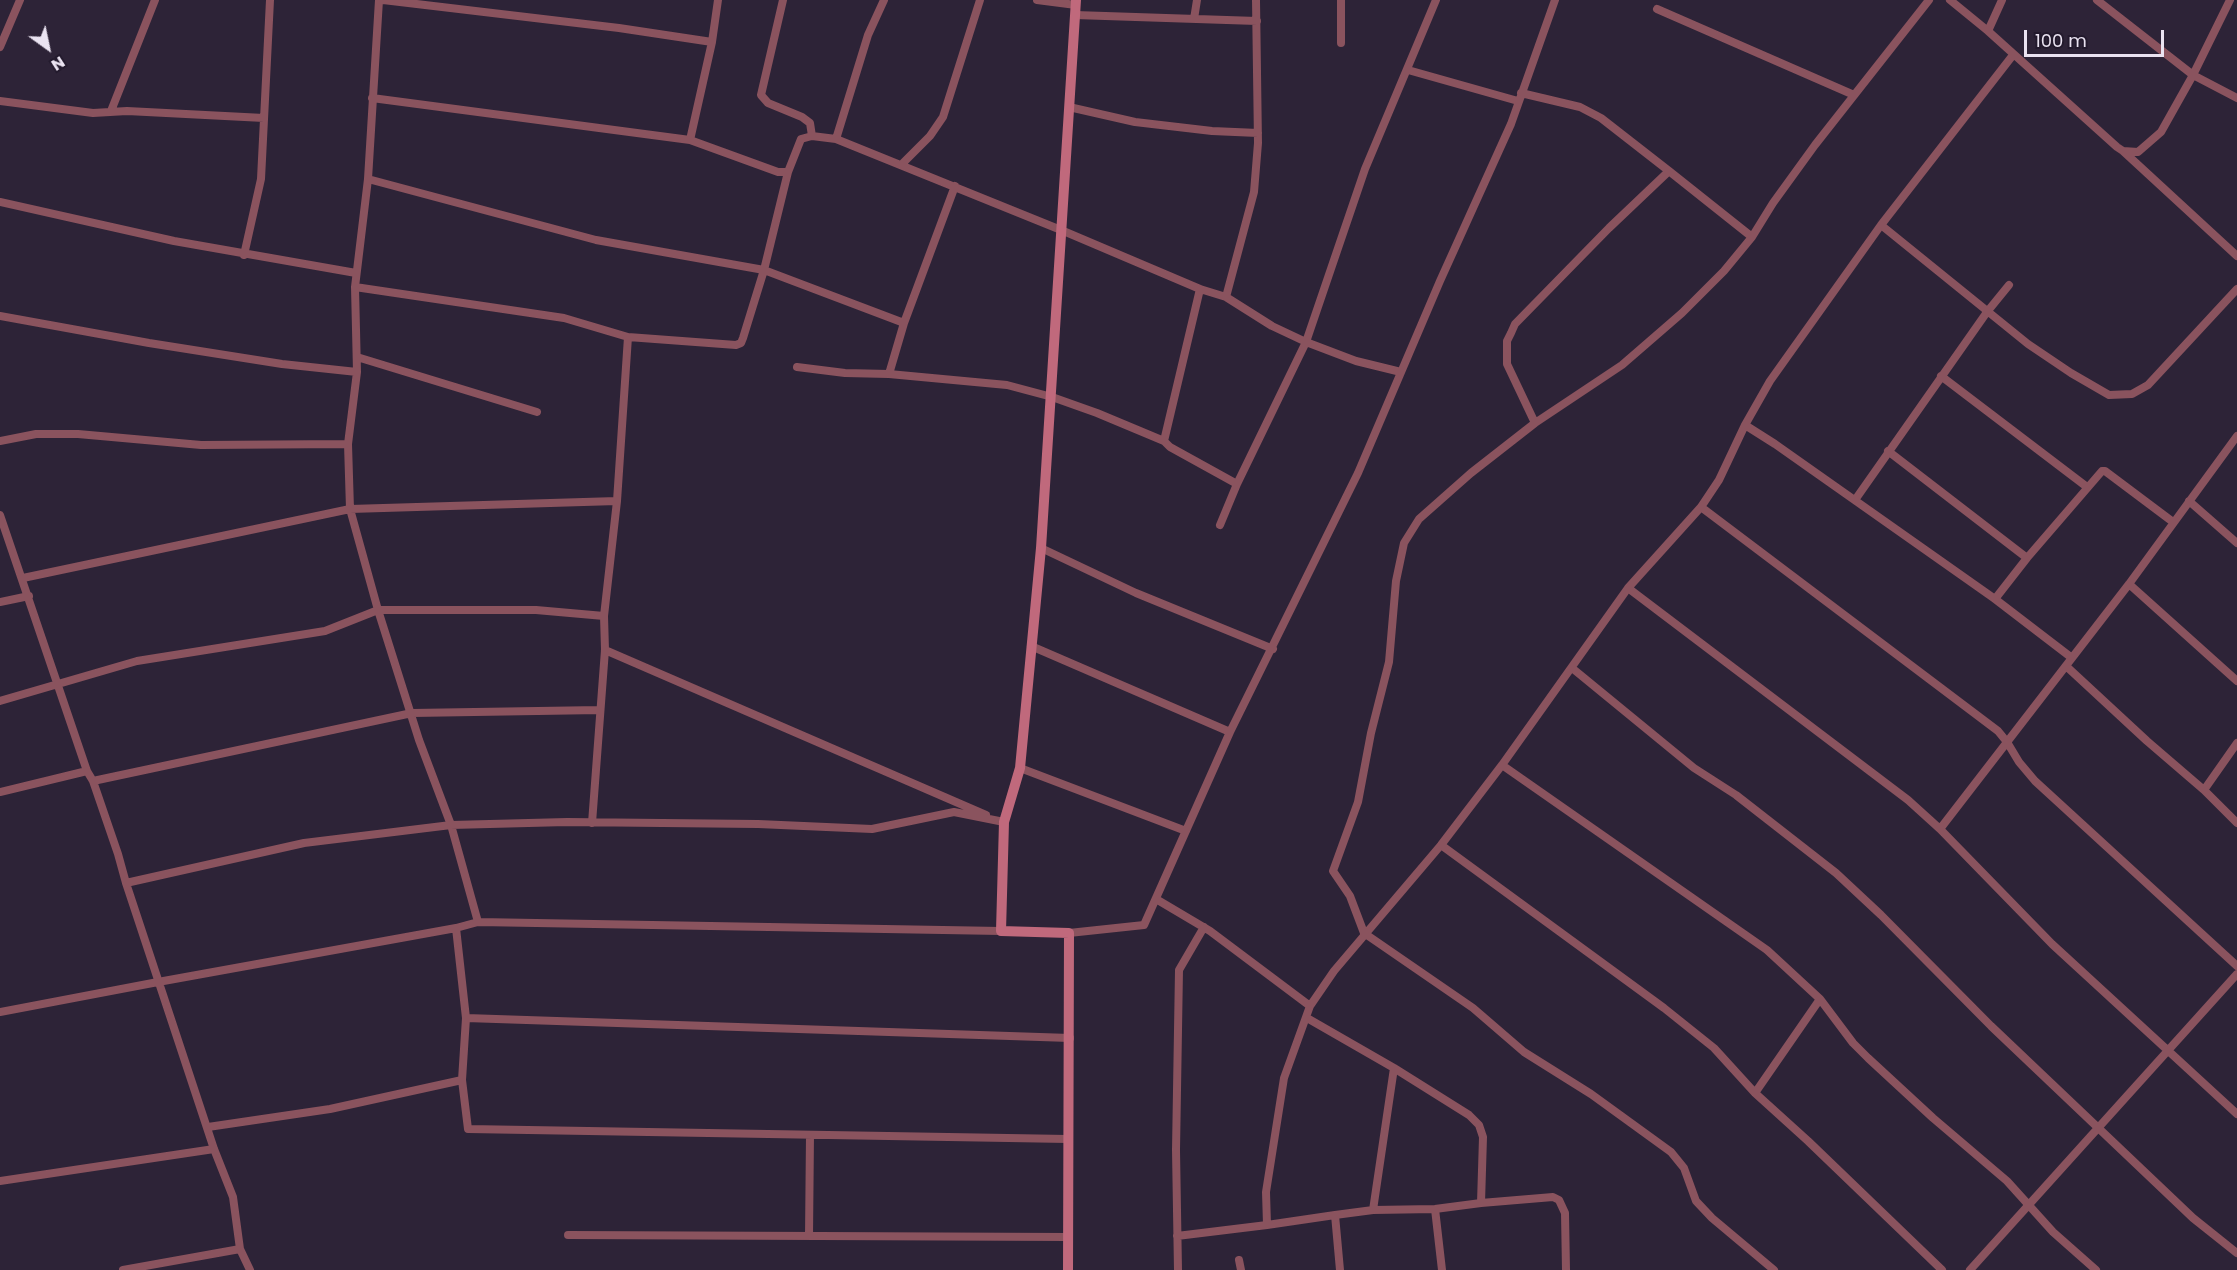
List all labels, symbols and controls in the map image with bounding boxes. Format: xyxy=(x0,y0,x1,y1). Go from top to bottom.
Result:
north arrow xyxy=(18,18,78,78)
scale bar xyxy=(2027,18,2166,56)
text: 100 m xyxy=(2035,28,2087,53)
text: N xyxy=(47,51,69,76)

